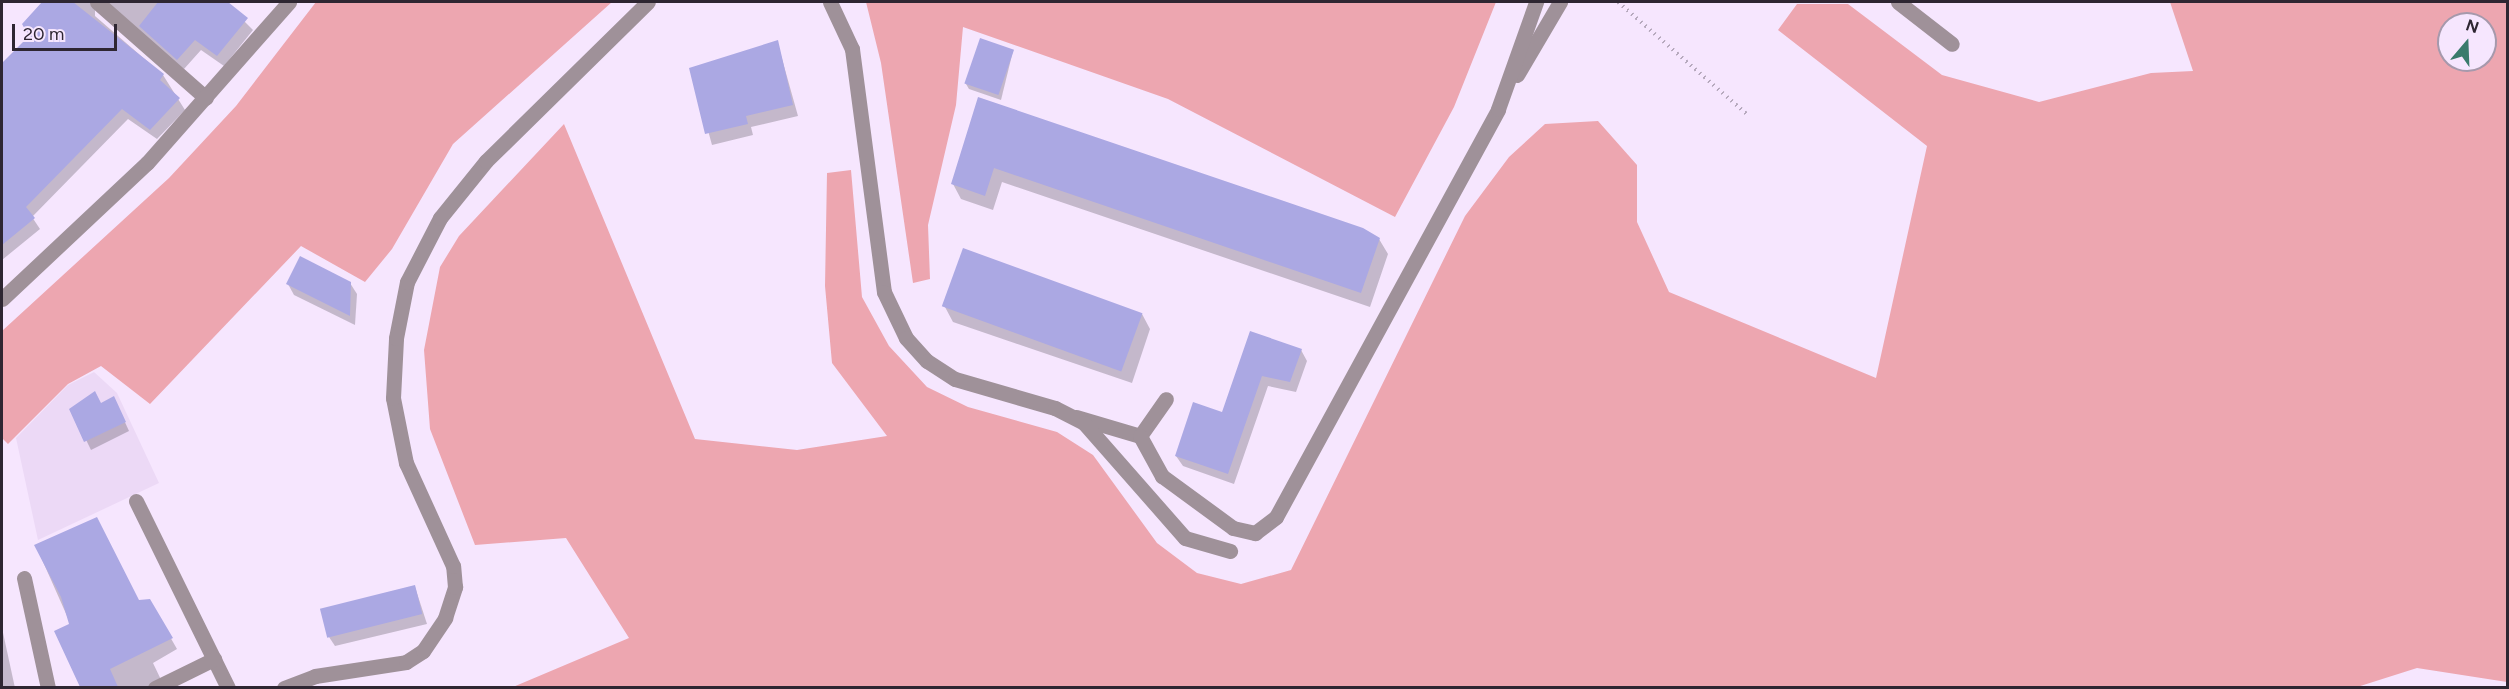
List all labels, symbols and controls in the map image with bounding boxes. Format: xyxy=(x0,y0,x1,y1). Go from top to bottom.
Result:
scale bar xyxy=(15,12,120,50)
north arrow xyxy=(2437,12,2497,72)
text: N xyxy=(2463,15,2481,37)
text: 20 m xyxy=(23,23,64,45)

